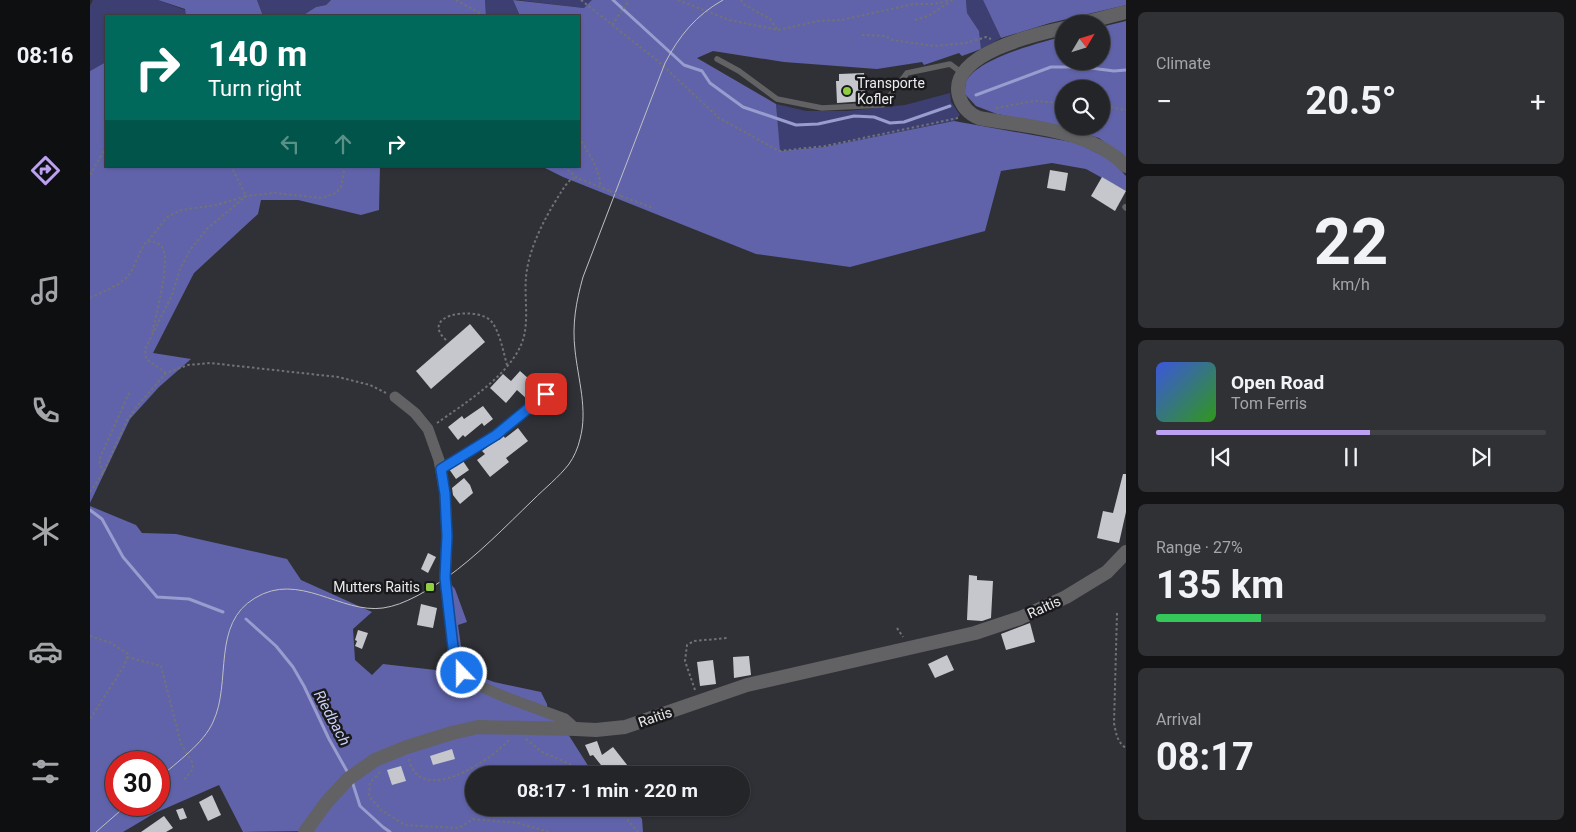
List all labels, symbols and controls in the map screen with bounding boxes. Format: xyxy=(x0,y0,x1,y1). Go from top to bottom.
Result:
north arrow xyxy=(1055,15,1110,70)
map controls xyxy=(1055,15,1110,135)
text: 140 m xyxy=(208,34,307,75)
icon: right xyxy=(125,35,190,100)
text: 08:16 xyxy=(17,43,73,68)
text: Climate xyxy=(1156,54,1211,73)
place label: Transporte Kofler xyxy=(857,75,925,107)
text: Turn right xyxy=(208,76,302,101)
text: 20.5° xyxy=(1305,79,1397,123)
button: search xyxy=(1055,80,1110,135)
marker: Transporte Kofler xyxy=(841,85,853,97)
text: − xyxy=(1156,85,1172,118)
text: + xyxy=(1530,85,1546,118)
icon: left xyxy=(276,130,304,158)
icon: ahead xyxy=(329,130,357,158)
icon: right xyxy=(382,130,410,158)
icon: directions xyxy=(28,153,63,188)
text: 22 xyxy=(1314,204,1388,280)
icon: music xyxy=(28,273,63,308)
text: km/h xyxy=(1332,275,1370,294)
text: Open Road xyxy=(1231,371,1324,394)
pin xyxy=(525,373,567,415)
icon: arrive xyxy=(532,380,560,408)
icon: phone xyxy=(28,393,63,428)
text: Tom Ferris xyxy=(1231,394,1307,413)
icon: previous xyxy=(1207,443,1235,471)
icon: pause xyxy=(1337,443,1365,471)
icon: next xyxy=(1467,443,1495,471)
icon: climate xyxy=(28,514,63,549)
text: Range · 27% xyxy=(1156,538,1243,557)
text: 135 km xyxy=(1156,563,1284,607)
place label: Mutters Raitis xyxy=(333,579,420,595)
marker: Mutters Raitis xyxy=(424,581,436,593)
street label: Raitis xyxy=(1025,593,1063,621)
icon: car xyxy=(28,634,63,669)
position arrow xyxy=(435,646,487,698)
water label: Riedbach xyxy=(310,687,354,749)
street label: Raitis xyxy=(636,704,674,730)
text: Arrival xyxy=(1156,710,1201,729)
text: 08:17 xyxy=(1156,735,1254,779)
speed limit sign: 30 xyxy=(105,751,170,816)
icon: filters xyxy=(28,754,63,789)
text: 08:17 · 1 min · 220 m xyxy=(517,779,698,802)

